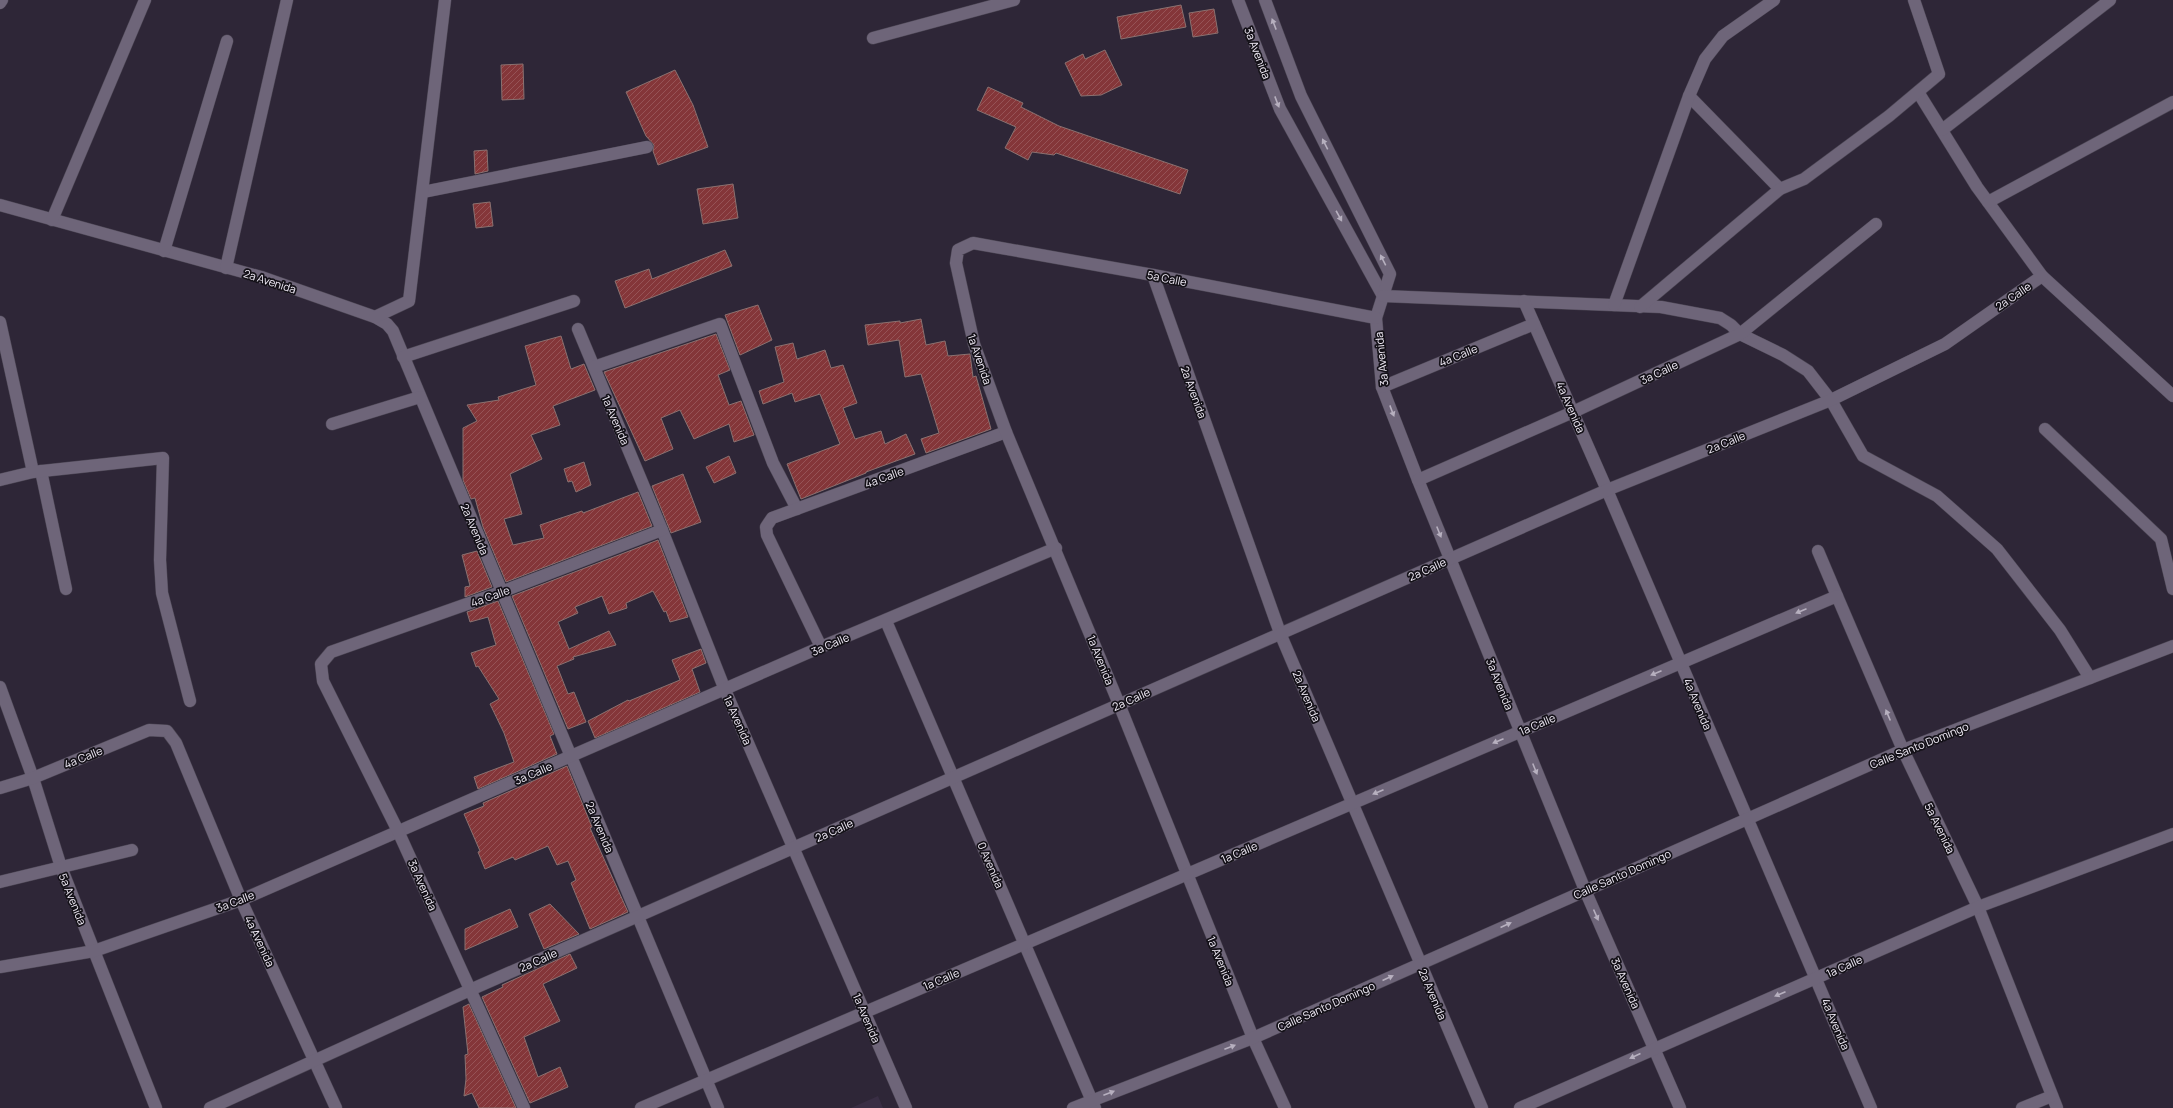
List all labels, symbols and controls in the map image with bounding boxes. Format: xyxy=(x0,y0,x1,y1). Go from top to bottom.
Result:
one-way arrow xyxy=(1271,18,1277,30)
street label: 3a Avenida xyxy=(1241,25,1275,81)
one-way arrow xyxy=(1274,96,1280,108)
one-way arrow xyxy=(1322,138,1328,149)
one-way arrow xyxy=(1335,210,1342,222)
one-way arrow xyxy=(1380,254,1387,265)
street label: 2a Avenida xyxy=(242,265,298,297)
street label: 5a Calle xyxy=(1146,267,1189,289)
street label: 2a Calle xyxy=(1992,278,2034,313)
street label: 3a Avenida xyxy=(1371,331,1391,387)
street label: 1a Avenida xyxy=(964,332,996,386)
street label: 4a Calle xyxy=(1436,340,1480,370)
street label: 3a Calle xyxy=(1638,357,1681,387)
street label: 2a Avenida xyxy=(1178,364,1210,420)
street label: 4a Avenida xyxy=(1553,379,1589,435)
street label: 1a Avenida xyxy=(599,393,633,447)
one-way arrow xyxy=(1389,405,1395,417)
street label: 2a Calle xyxy=(1705,427,1748,456)
street label: 4a Calle xyxy=(862,463,906,491)
street label: 2a Avenida xyxy=(457,501,493,557)
one-way arrow xyxy=(1436,526,1442,537)
street label: 2a Calle xyxy=(1406,554,1449,584)
street label: 4a Calle xyxy=(468,582,512,610)
one-way arrow xyxy=(1796,608,1807,614)
street label: 3a Calle xyxy=(809,629,852,659)
street label: 1a Avenida xyxy=(1084,633,1118,687)
street label: 3a Avenida xyxy=(1483,656,1517,712)
street label: 2a Avenida xyxy=(1289,668,1325,724)
one-way arrow xyxy=(1650,670,1661,676)
street label: 4a Avenida xyxy=(1680,676,1716,732)
street label: 2a Calle xyxy=(1110,684,1153,714)
street label: 1a Avenida xyxy=(720,693,756,747)
street label: 1a Calle xyxy=(1517,709,1558,738)
one-way arrow xyxy=(1885,709,1891,720)
street label: Calle Santo Domingo xyxy=(1867,718,1971,772)
one-way arrow xyxy=(1492,738,1503,744)
street label: 4a Calle xyxy=(61,742,105,772)
street label: 3a Calle xyxy=(512,758,555,788)
one-way arrow xyxy=(1532,764,1538,776)
one-way arrow xyxy=(1373,789,1384,795)
street label: 2a Avenida xyxy=(582,799,618,855)
street label: 5a Avenida xyxy=(1921,800,1959,856)
street label: 2a Calle xyxy=(813,815,856,845)
street label: 1a Calle xyxy=(1219,837,1260,866)
street label: 0 Avenida xyxy=(975,840,1007,890)
street label: Calle Santo Domingo xyxy=(1571,846,1674,902)
street label: 3a Avenida xyxy=(405,857,441,913)
street label: 5a Avenida xyxy=(56,871,90,927)
street label: 3a Calle xyxy=(214,887,257,915)
one-way arrow xyxy=(1592,909,1599,921)
street label: 4a Avenida xyxy=(242,913,278,969)
one-way arrow xyxy=(1501,922,1512,928)
street label: 1a Avenida xyxy=(1204,934,1238,988)
street label: 2a Calle xyxy=(517,945,560,975)
street label: 1a Calle xyxy=(1824,951,1865,981)
street label: 3a Avenida xyxy=(1608,955,1644,1011)
street label: 1a Calle xyxy=(921,964,962,993)
street label: 2a Avenida xyxy=(1415,966,1451,1022)
one-way arrow xyxy=(1382,974,1394,980)
street label: Calle Santo Domingo xyxy=(1275,978,1378,1034)
street label: 1a Avenida xyxy=(850,991,884,1045)
one-way arrow xyxy=(1774,991,1786,997)
street label: 4a Avenida xyxy=(1818,996,1854,1052)
one-way arrow xyxy=(1225,1043,1237,1049)
one-way arrow xyxy=(1629,1053,1641,1059)
one-way arrow xyxy=(1103,1090,1115,1096)

